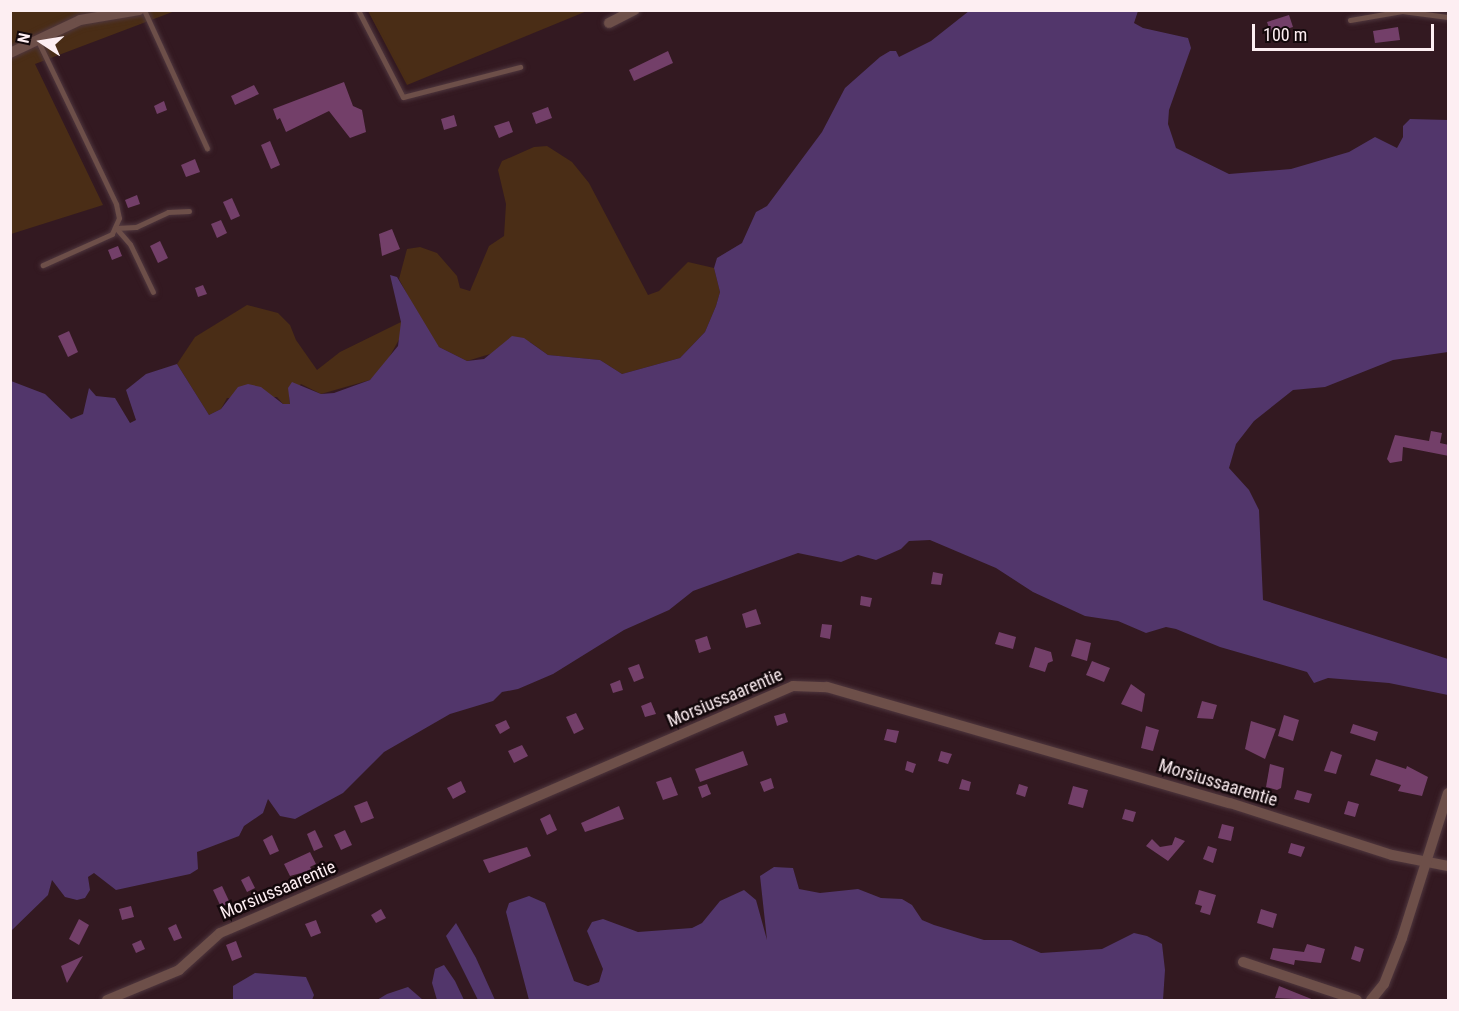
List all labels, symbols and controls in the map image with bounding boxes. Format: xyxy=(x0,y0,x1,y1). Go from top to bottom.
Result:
north arrow xyxy=(12,12,72,72)
scale bar xyxy=(1255,12,1436,50)
text: 100 m xyxy=(1263,24,1307,45)
text: N xyxy=(14,31,34,45)
street label: Morsiussaarentie xyxy=(664,664,786,732)
street label: Morsiussaarentie xyxy=(1156,755,1280,811)
street label: Morsiussaarentie xyxy=(217,856,339,924)

